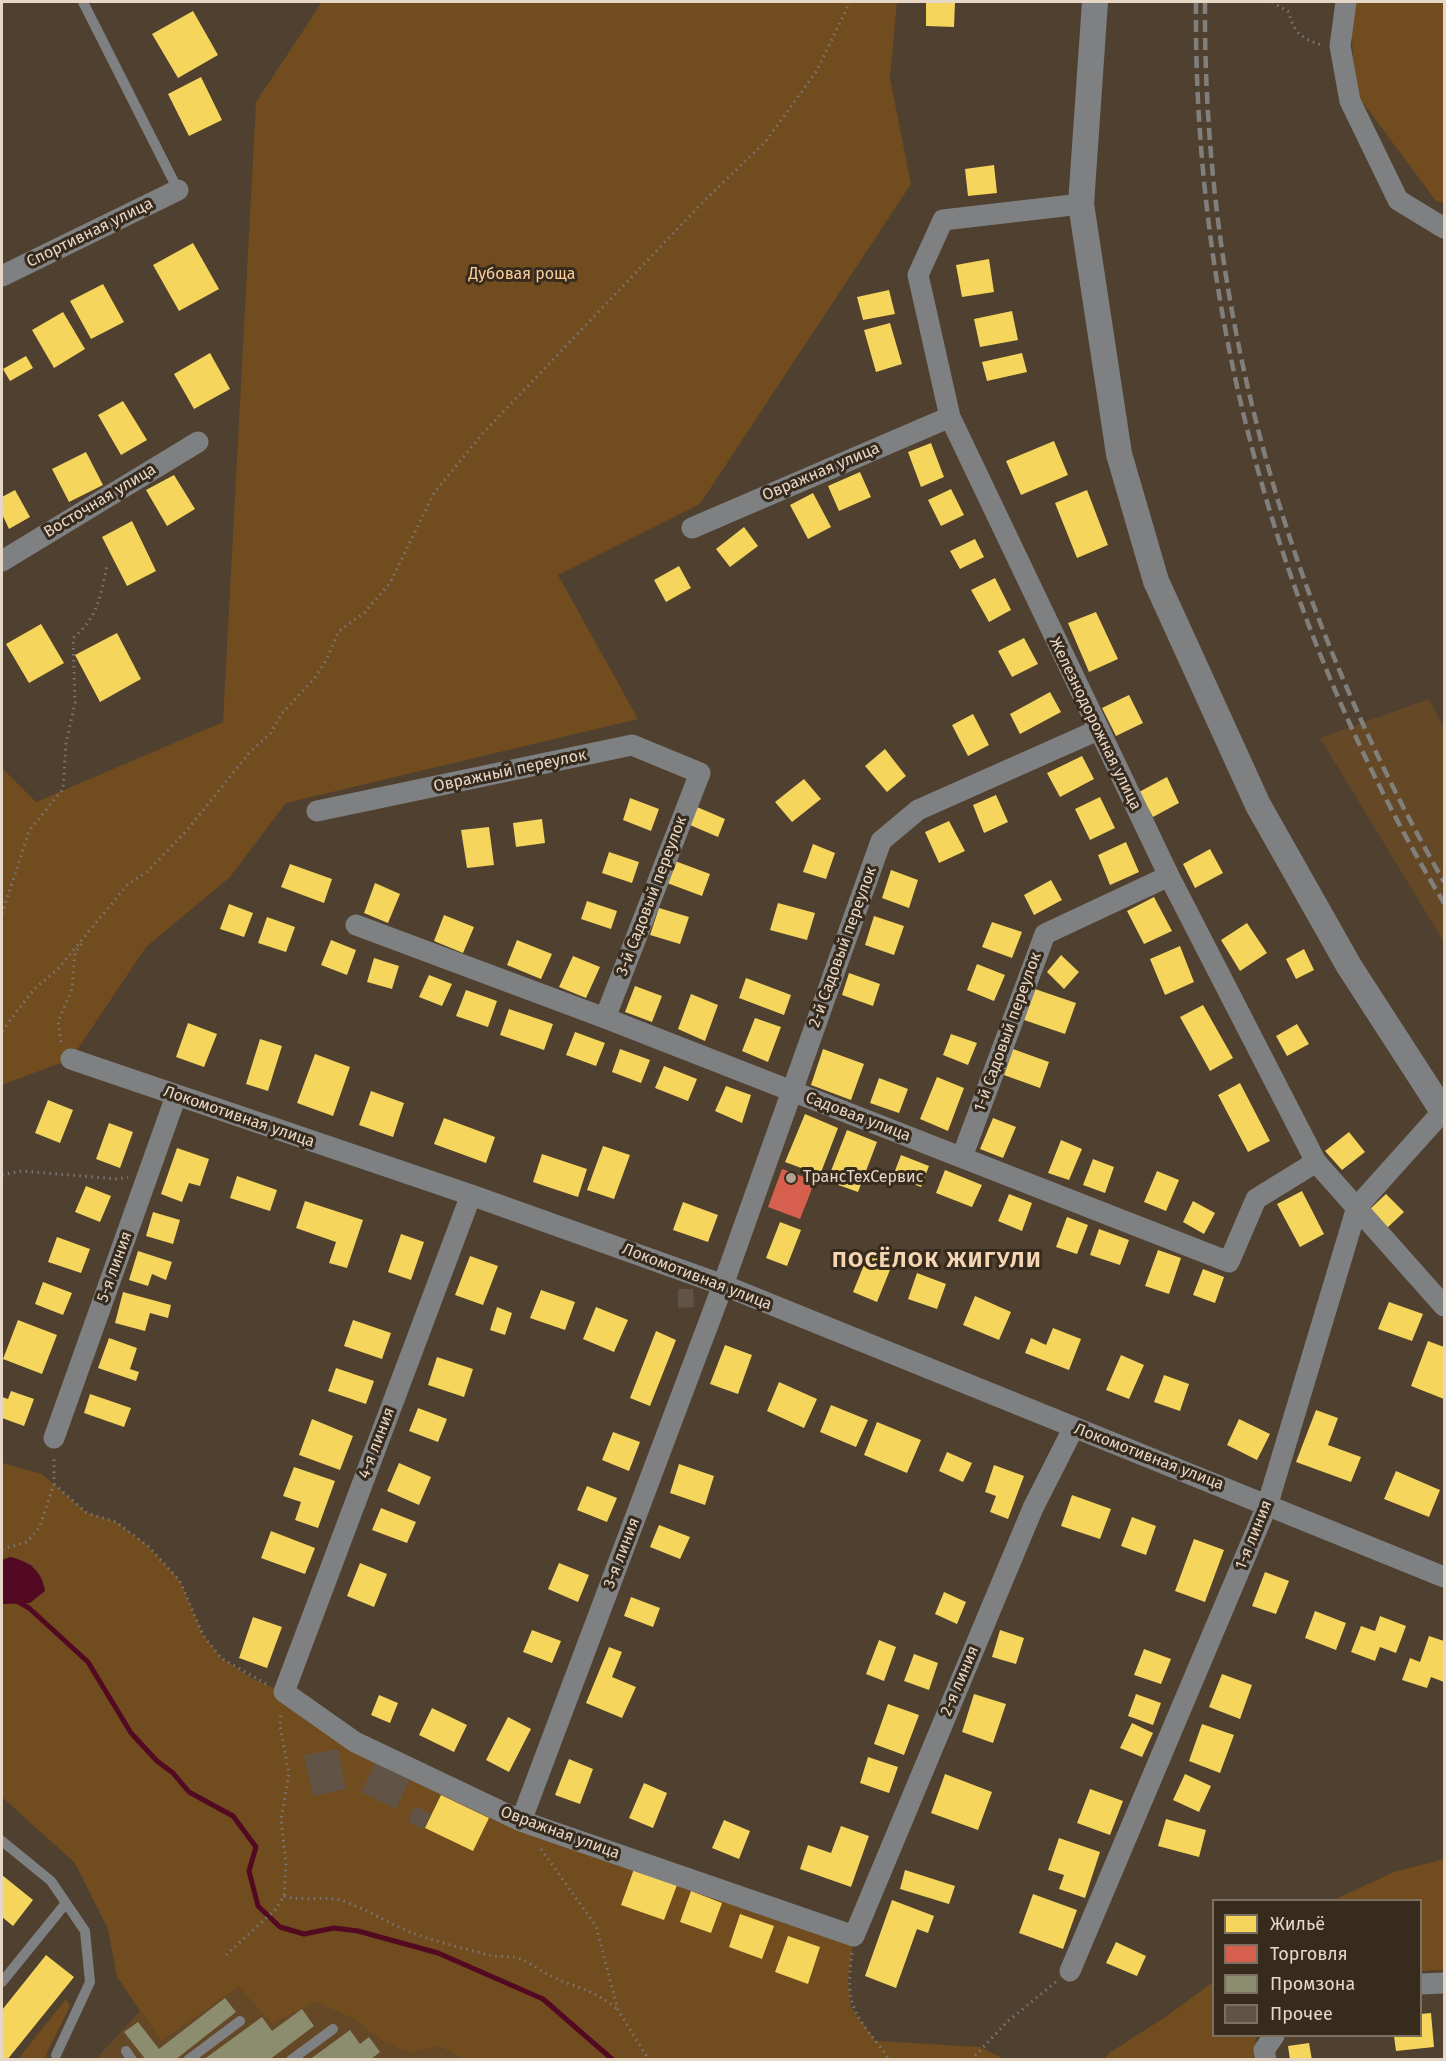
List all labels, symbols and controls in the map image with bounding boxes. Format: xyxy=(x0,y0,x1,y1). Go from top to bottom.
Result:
street label: Спортивная улица xyxy=(24,194,156,272)
park label: Дубовая роща xyxy=(468,265,576,285)
street label: Овражная улица xyxy=(760,439,882,505)
street label: Восточная улица xyxy=(40,460,160,542)
street label: Железнодорожная улица xyxy=(1045,634,1145,814)
street label: Овражный переулок xyxy=(432,745,588,797)
street label: 3-й Садовый переулок xyxy=(613,813,691,979)
street label: 2-й Садовый переулок xyxy=(805,864,881,1030)
street label: 1-й Садовый переулок xyxy=(970,950,1046,1114)
street label: Локомотивная улица xyxy=(161,1082,317,1152)
street label: Садовая улица xyxy=(803,1088,913,1146)
place label: ТрансТехСервис xyxy=(803,1168,923,1188)
marker: ТрансТехСервис xyxy=(784,1171,798,1185)
street label: 5-я линия xyxy=(93,1229,137,1305)
street label: Локомотивная улица xyxy=(619,1240,775,1314)
district label: ПОСЁЛОК ЖИГУЛИ xyxy=(832,1248,1042,1274)
street label: 4-я линия xyxy=(355,1405,399,1481)
street label: Локомотивная улица xyxy=(1071,1420,1227,1494)
street label: 1-я линия xyxy=(1231,1498,1277,1572)
street label: 3-я линия xyxy=(600,1515,644,1591)
street label: 2-я линия xyxy=(937,1643,983,1719)
street label: Овражная улица xyxy=(498,1803,622,1863)
legend xyxy=(1212,1899,1422,2037)
text: Жильё xyxy=(1270,1913,1325,1935)
text: Торговля xyxy=(1270,1943,1348,1965)
text: Промзона xyxy=(1270,1973,1355,1995)
text: Прочее xyxy=(1270,2003,1333,2025)

